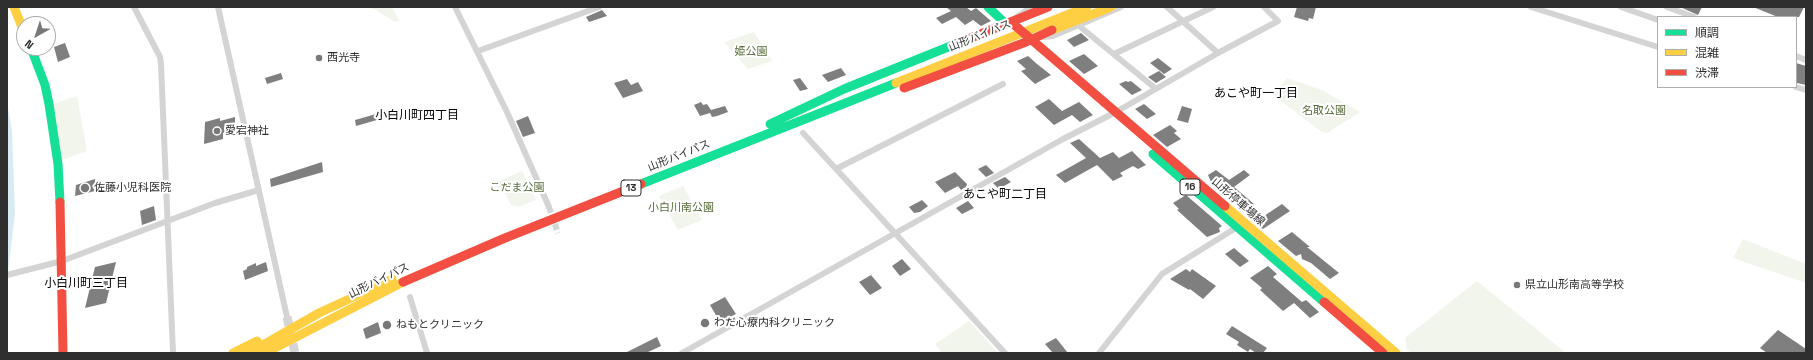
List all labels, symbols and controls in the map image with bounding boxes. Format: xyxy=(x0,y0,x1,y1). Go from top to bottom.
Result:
north arrow xyxy=(16,16,56,56)
legend xyxy=(1657,16,1797,88)
street label: 山形バイパス xyxy=(947,18,1013,54)
text: 順調 xyxy=(1695,25,1719,41)
text: N xyxy=(22,37,36,52)
park label: 姫公園 xyxy=(735,45,767,59)
text: 混雑 xyxy=(1695,45,1719,61)
place label: 西光寺 xyxy=(327,51,360,65)
marker: 西光寺 xyxy=(314,53,324,63)
text: 渋滞 xyxy=(1695,65,1719,81)
district label: あこや町一丁目 xyxy=(1214,87,1298,101)
park label: 名取公園 xyxy=(1302,104,1346,118)
district label: 小白川町四丁目 xyxy=(375,109,459,123)
place label: 愛宕神社 xyxy=(225,124,269,138)
marker: 愛宕神社 xyxy=(212,126,222,136)
street label: 山形バイパス xyxy=(646,138,712,174)
street label: 山形停車場線 xyxy=(1209,175,1267,229)
road number: 16 xyxy=(1180,179,1200,195)
road number: 13 xyxy=(621,180,641,196)
place label: 佐藤小児科医院 xyxy=(94,181,171,195)
park label: こだま公園 xyxy=(490,181,544,195)
marker: 佐藤小児科医院 xyxy=(79,182,91,194)
district label: あこや町二丁目 xyxy=(963,188,1047,202)
park label: 小白川南公園 xyxy=(648,201,714,215)
street label: 山形バイパス xyxy=(346,261,412,301)
district label: 小白川町三丁目 xyxy=(44,277,128,291)
place label: 県立山形南高等学校 xyxy=(1525,278,1624,292)
marker: 県立山形南高等学校 xyxy=(1512,280,1522,290)
place label: わだ心療内科クリニック xyxy=(714,316,835,330)
marker: わだ心療内科クリニック xyxy=(699,317,711,329)
place label: ねもとクリニック xyxy=(396,318,484,332)
marker: ねもとクリニック xyxy=(381,319,393,331)

